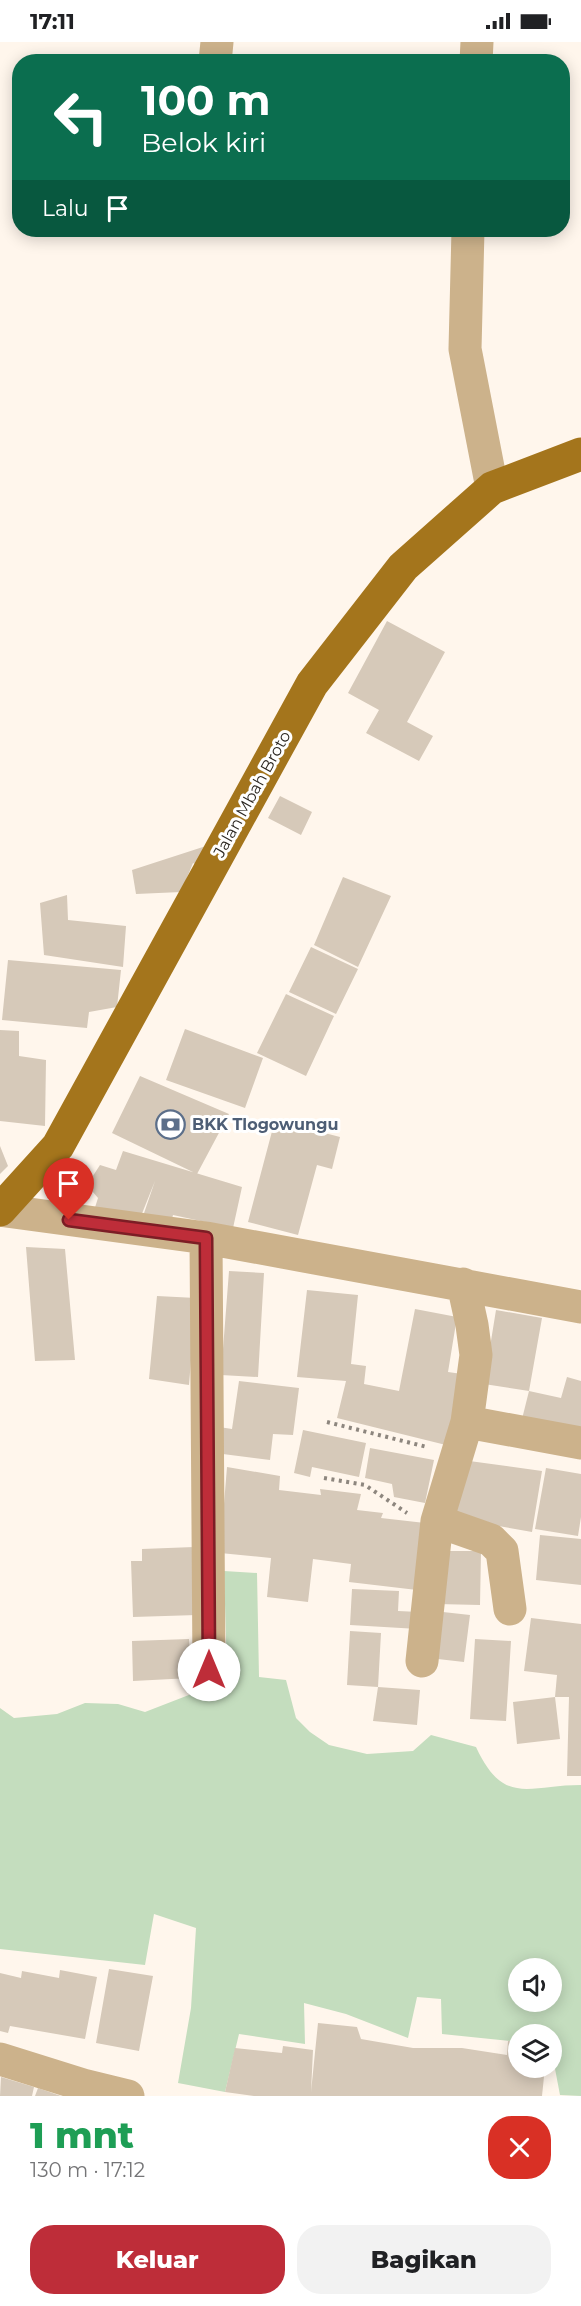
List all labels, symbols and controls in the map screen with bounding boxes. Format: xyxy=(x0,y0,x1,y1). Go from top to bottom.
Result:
text: 17:11 xyxy=(30,8,75,35)
text: 100 m xyxy=(141,74,270,126)
icon: left xyxy=(42,78,120,156)
text: Belok kiri xyxy=(141,126,266,159)
icon: arrive xyxy=(101,192,134,225)
text: Lalu xyxy=(42,195,89,222)
street label: Jalan Mbah Broto xyxy=(209,728,295,861)
bank icon: BKK Tlogowungu xyxy=(155,1108,187,1140)
place label: BKK Tlogowungu xyxy=(192,1115,338,1134)
pin xyxy=(43,1158,94,1220)
icon: arrive xyxy=(52,1167,85,1200)
position arrow xyxy=(177,1638,241,1702)
map controls xyxy=(508,1958,562,2078)
button: sound xyxy=(508,1958,562,2012)
button: layers xyxy=(508,2024,562,2078)
text: 1 mnt xyxy=(30,2113,134,2157)
button: close xyxy=(488,2116,551,2179)
text: 130 m · 17:12 xyxy=(30,2158,145,2182)
button: Keluar xyxy=(30,2225,285,2294)
button: Bagikan xyxy=(297,2225,551,2294)

